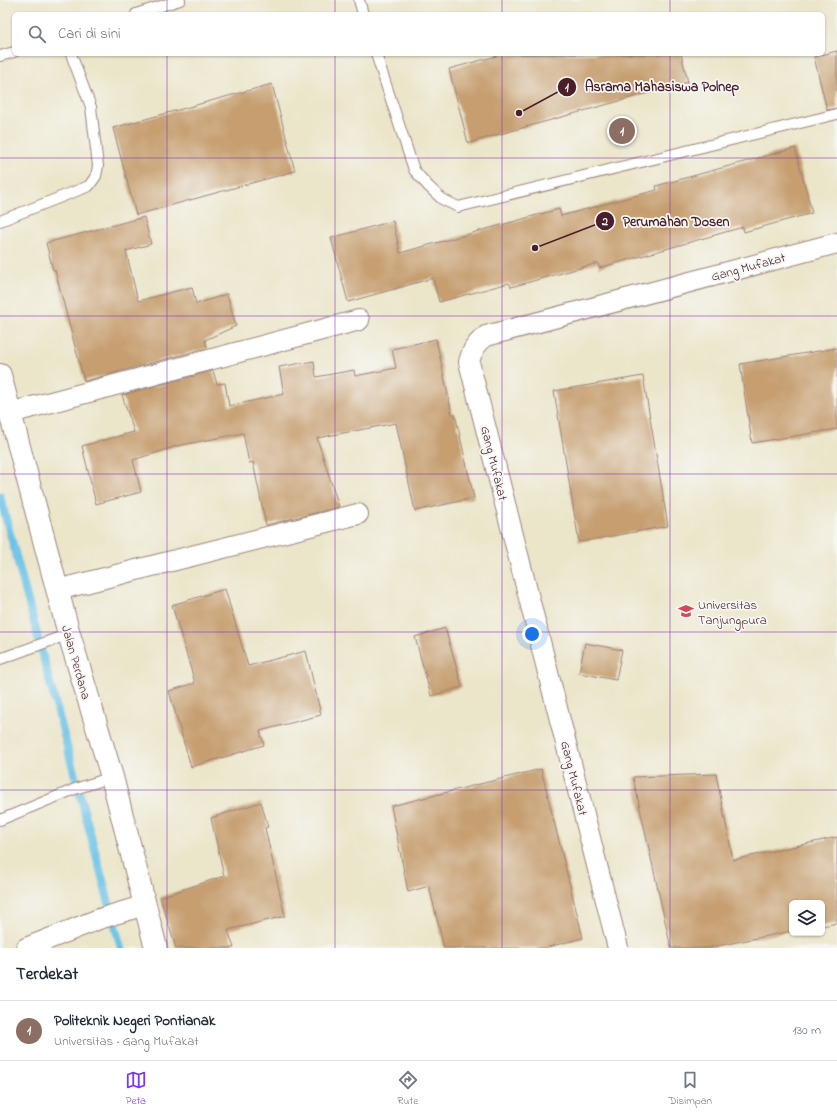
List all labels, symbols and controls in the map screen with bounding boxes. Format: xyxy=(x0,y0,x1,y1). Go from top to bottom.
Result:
search box xyxy=(12,12,825,56)
icon: search xyxy=(26,23,48,45)
text: Cari di sini xyxy=(58,23,121,45)
callout: Asrama Mahasiswa Polnep xyxy=(557,74,747,100)
text: Asrama Mahasiswa Polnep xyxy=(585,77,739,98)
text: 1 xyxy=(565,79,569,97)
pin: 1 xyxy=(609,116,635,146)
callout: Perumahan Dosen xyxy=(595,208,738,234)
text: Perumahan Dosen xyxy=(623,212,729,233)
text: 2 xyxy=(601,213,608,231)
street label: Gang Mufakat xyxy=(709,248,788,287)
street label: Gang Mufakat xyxy=(474,424,512,503)
place label: Universitas Tanjungpura xyxy=(698,596,767,631)
school or university icon: Universitas Tanjungpura xyxy=(677,602,695,620)
street label: Jalan Perdana xyxy=(56,623,95,702)
your location xyxy=(522,624,542,644)
street label: Gang Mufakat xyxy=(554,739,592,818)
map controls xyxy=(789,900,825,936)
button: layers xyxy=(789,900,825,936)
text: Terdekat xyxy=(16,962,78,987)
text: Politeknik Negeri Pontianak xyxy=(54,1010,215,1032)
text: 1 xyxy=(27,1021,31,1040)
text: 130 m xyxy=(793,1021,821,1040)
text: Universitas · Gang Mufakat xyxy=(54,1032,199,1051)
tab: Peta xyxy=(125,1069,147,1109)
tab: Rute xyxy=(397,1069,419,1109)
tab: Disimpan xyxy=(669,1069,712,1109)

